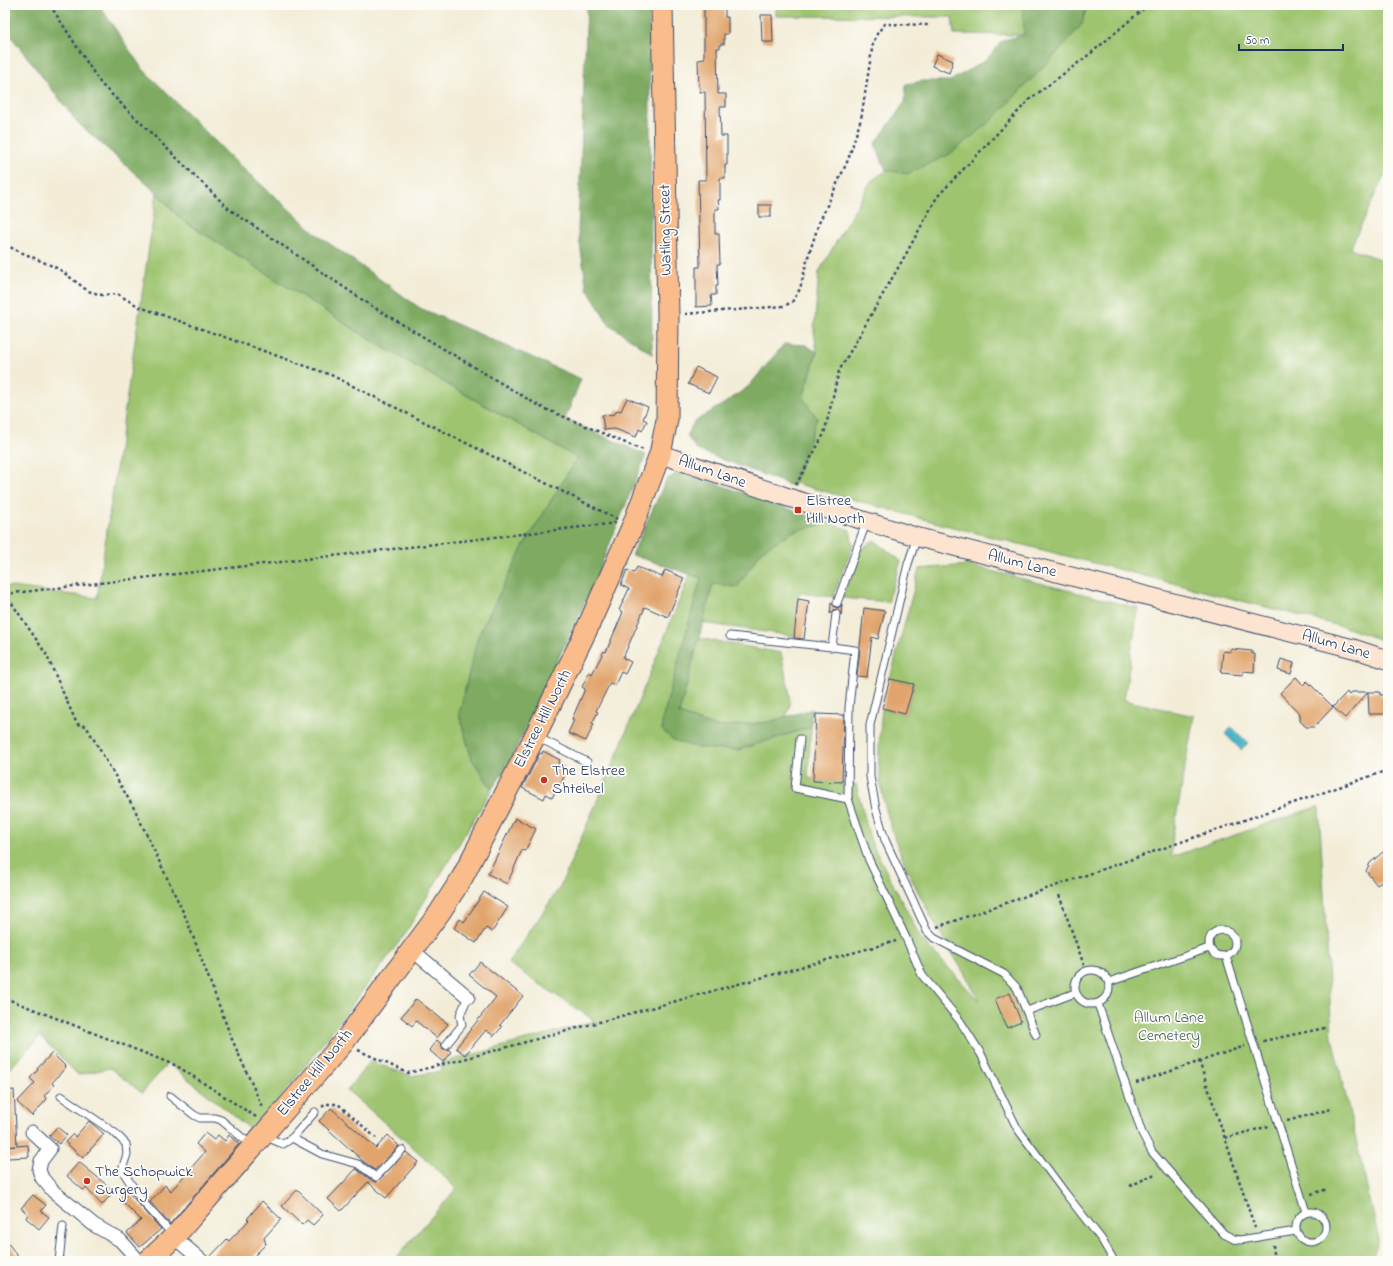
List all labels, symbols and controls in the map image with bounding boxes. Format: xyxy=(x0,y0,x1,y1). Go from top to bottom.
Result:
scale bar xyxy=(1239,26,1343,52)
text: 50 m xyxy=(1245,32,1269,50)
street label: Watling Street xyxy=(653,183,679,276)
street label: Allum Lane xyxy=(675,449,750,495)
place label: Elstree Hill North xyxy=(806,489,865,531)
marker: Elstree Hill North xyxy=(793,505,803,515)
street label: Allum Lane xyxy=(985,544,1060,584)
street label: Allum Lane xyxy=(1299,624,1374,666)
street label: Elstree Hill North xyxy=(508,666,578,772)
place label: The Elstree Shteibel xyxy=(552,759,626,801)
marker: The Elstree Shteibel xyxy=(539,775,549,785)
park label: Allum Lane Cemetery xyxy=(1134,1006,1205,1048)
street label: Elstree Hill North xyxy=(271,1024,359,1122)
place label: The Schopwick Surgery xyxy=(95,1160,193,1202)
marker: The Schopwick Surgery xyxy=(82,1176,92,1186)

